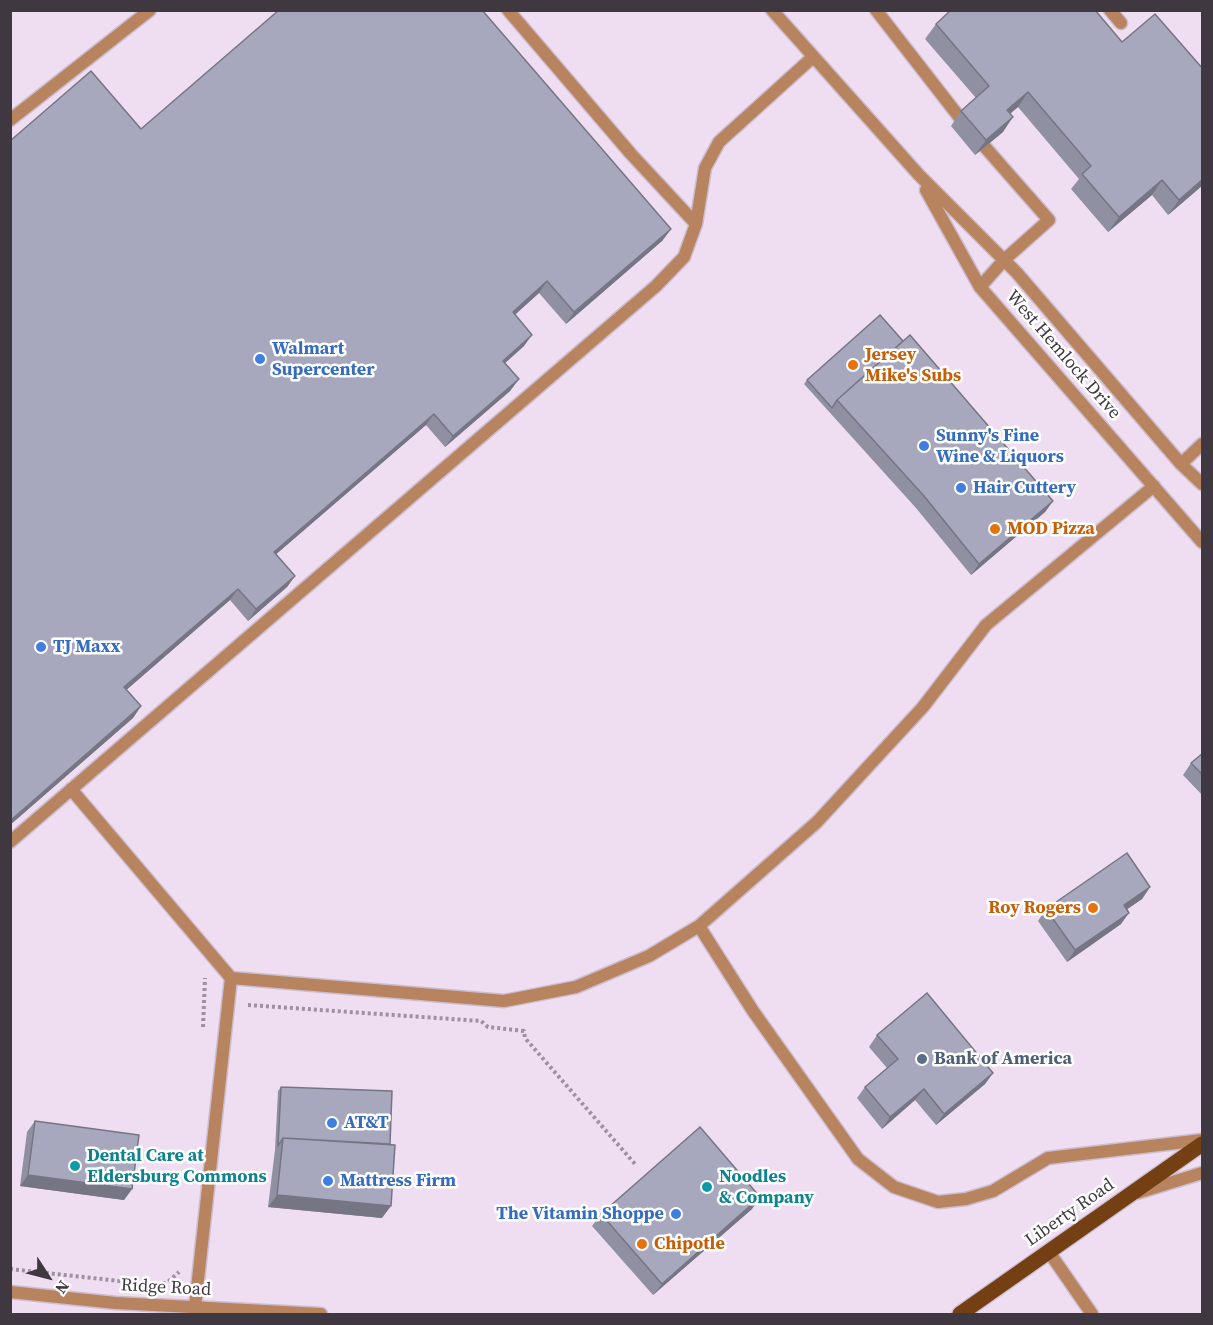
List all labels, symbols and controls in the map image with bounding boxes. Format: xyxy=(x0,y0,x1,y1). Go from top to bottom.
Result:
street label: West Hemlock Drive xyxy=(1001,286,1125,424)
place label: Walmart Supercenter xyxy=(272,338,375,380)
place label: Jersey Mike's Subs xyxy=(865,344,961,386)
marker: Walmart Supercenter xyxy=(253,352,267,366)
marker: Jersey Mike's Subs xyxy=(846,358,860,372)
place label: Sunny's Fine Wine & Liquors xyxy=(936,425,1064,468)
marker: Sunny's Fine Wine & Liquors xyxy=(917,439,931,453)
place label: Hair Cuttery xyxy=(973,477,1076,499)
marker: Hair Cuttery xyxy=(954,481,968,495)
place label: MOD Pizza xyxy=(1007,518,1095,540)
marker: MOD Pizza xyxy=(988,522,1002,536)
place label: TJ Maxx xyxy=(53,636,120,658)
marker: TJ Maxx xyxy=(34,640,48,654)
place label: Roy Rogers xyxy=(988,897,1081,919)
marker: Roy Rogers xyxy=(1086,901,1100,915)
place label: Bank of America xyxy=(934,1048,1072,1070)
marker: Bank of America xyxy=(915,1052,929,1066)
place label: AT&T xyxy=(344,1112,389,1134)
marker: AT&T xyxy=(325,1116,339,1130)
place label: Dental Care at Eldersburg Commons xyxy=(87,1145,267,1188)
marker: Dental Care at Eldersburg Commons xyxy=(68,1159,82,1173)
place label: Noodles & Company xyxy=(719,1166,814,1208)
place label: Mattress Firm xyxy=(340,1170,456,1192)
marker: Mattress Firm xyxy=(321,1174,335,1188)
street label: Liberty Road xyxy=(1021,1174,1119,1252)
marker: Noodles & Company xyxy=(700,1180,714,1194)
place label: The Vitamin Shoppe xyxy=(496,1203,664,1225)
marker: The Vitamin Shoppe xyxy=(669,1207,683,1221)
place label: Chipotle xyxy=(654,1233,725,1255)
marker: Chipotle xyxy=(635,1237,649,1251)
north arrow xyxy=(18,1247,78,1307)
street label: Ridge Road xyxy=(120,1275,212,1301)
text: N xyxy=(50,1276,75,1299)

